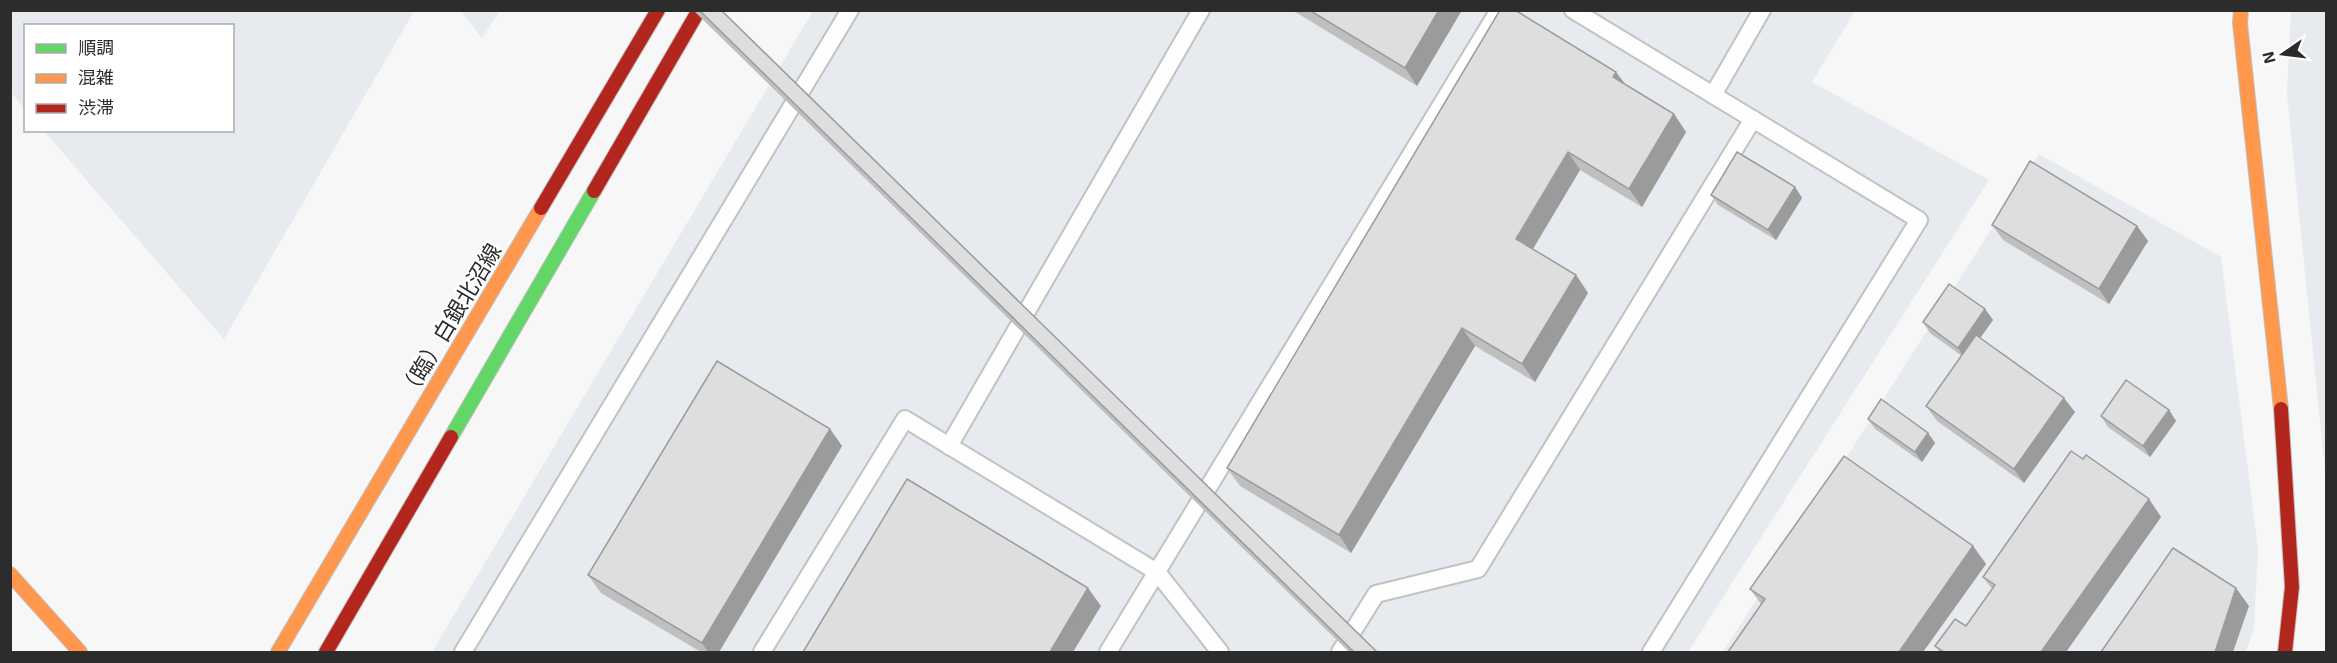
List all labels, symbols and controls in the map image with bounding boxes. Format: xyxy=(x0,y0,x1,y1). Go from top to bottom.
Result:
legend xyxy=(24,24,234,132)
north arrow xyxy=(2253,24,2313,84)
text: 順調 xyxy=(78,36,114,58)
text: N xyxy=(2257,50,2279,66)
text: 混雑 xyxy=(78,66,114,88)
text: 渋滞 xyxy=(78,96,114,118)
street label: （臨）白銀北沼線 xyxy=(393,238,506,403)

